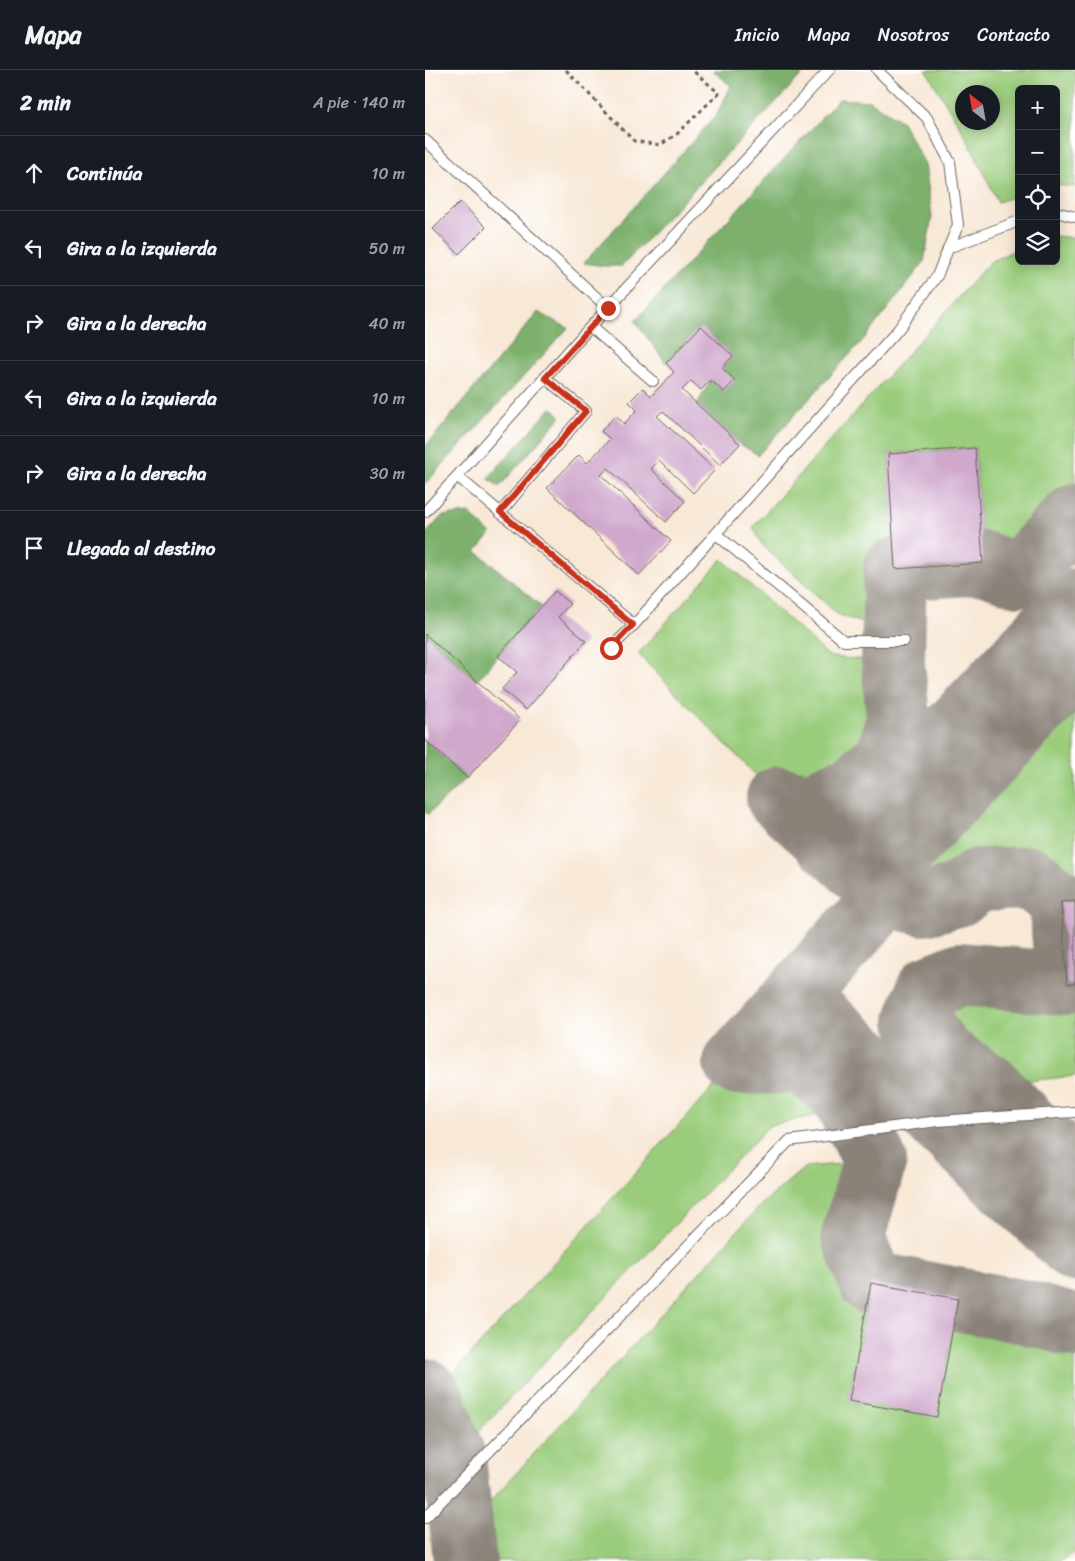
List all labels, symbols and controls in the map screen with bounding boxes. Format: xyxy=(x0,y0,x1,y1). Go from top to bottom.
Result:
text: Mapa xyxy=(25,14,81,56)
text: Inicio xyxy=(735,19,780,51)
text: Mapa xyxy=(808,19,850,51)
text: Nosotros xyxy=(878,19,949,51)
text: Contacto xyxy=(977,19,1050,51)
text: 2 min xyxy=(20,84,71,122)
north arrow xyxy=(955,85,1000,130)
map controls xyxy=(1015,85,1060,265)
button: + xyxy=(1015,85,1060,130)
text: A pie · 140 m xyxy=(313,88,405,117)
button: − xyxy=(1015,130,1060,175)
text: Continúa xyxy=(67,157,142,190)
icon: ahead xyxy=(20,159,48,187)
text: 10 m xyxy=(372,159,405,188)
button: locate xyxy=(1015,175,1060,220)
button: layers xyxy=(1015,220,1060,265)
text: Gira a la izquierda xyxy=(67,232,217,265)
icon: left xyxy=(20,234,48,262)
text: 50 m xyxy=(369,234,405,263)
route end xyxy=(597,297,620,320)
text: Gira a la derecha xyxy=(67,307,206,340)
icon: right xyxy=(20,309,48,337)
text: 40 m xyxy=(368,309,405,338)
text: Gira a la izquierda xyxy=(67,382,217,415)
icon: left xyxy=(20,384,48,412)
text: 10 m xyxy=(372,384,405,413)
text: Gira a la derecha xyxy=(67,457,206,490)
icon: right xyxy=(20,459,48,487)
text: 30 m xyxy=(370,459,405,488)
text: Llegada al destino xyxy=(67,532,216,565)
icon: arrive xyxy=(20,534,48,562)
route start xyxy=(600,637,623,660)

